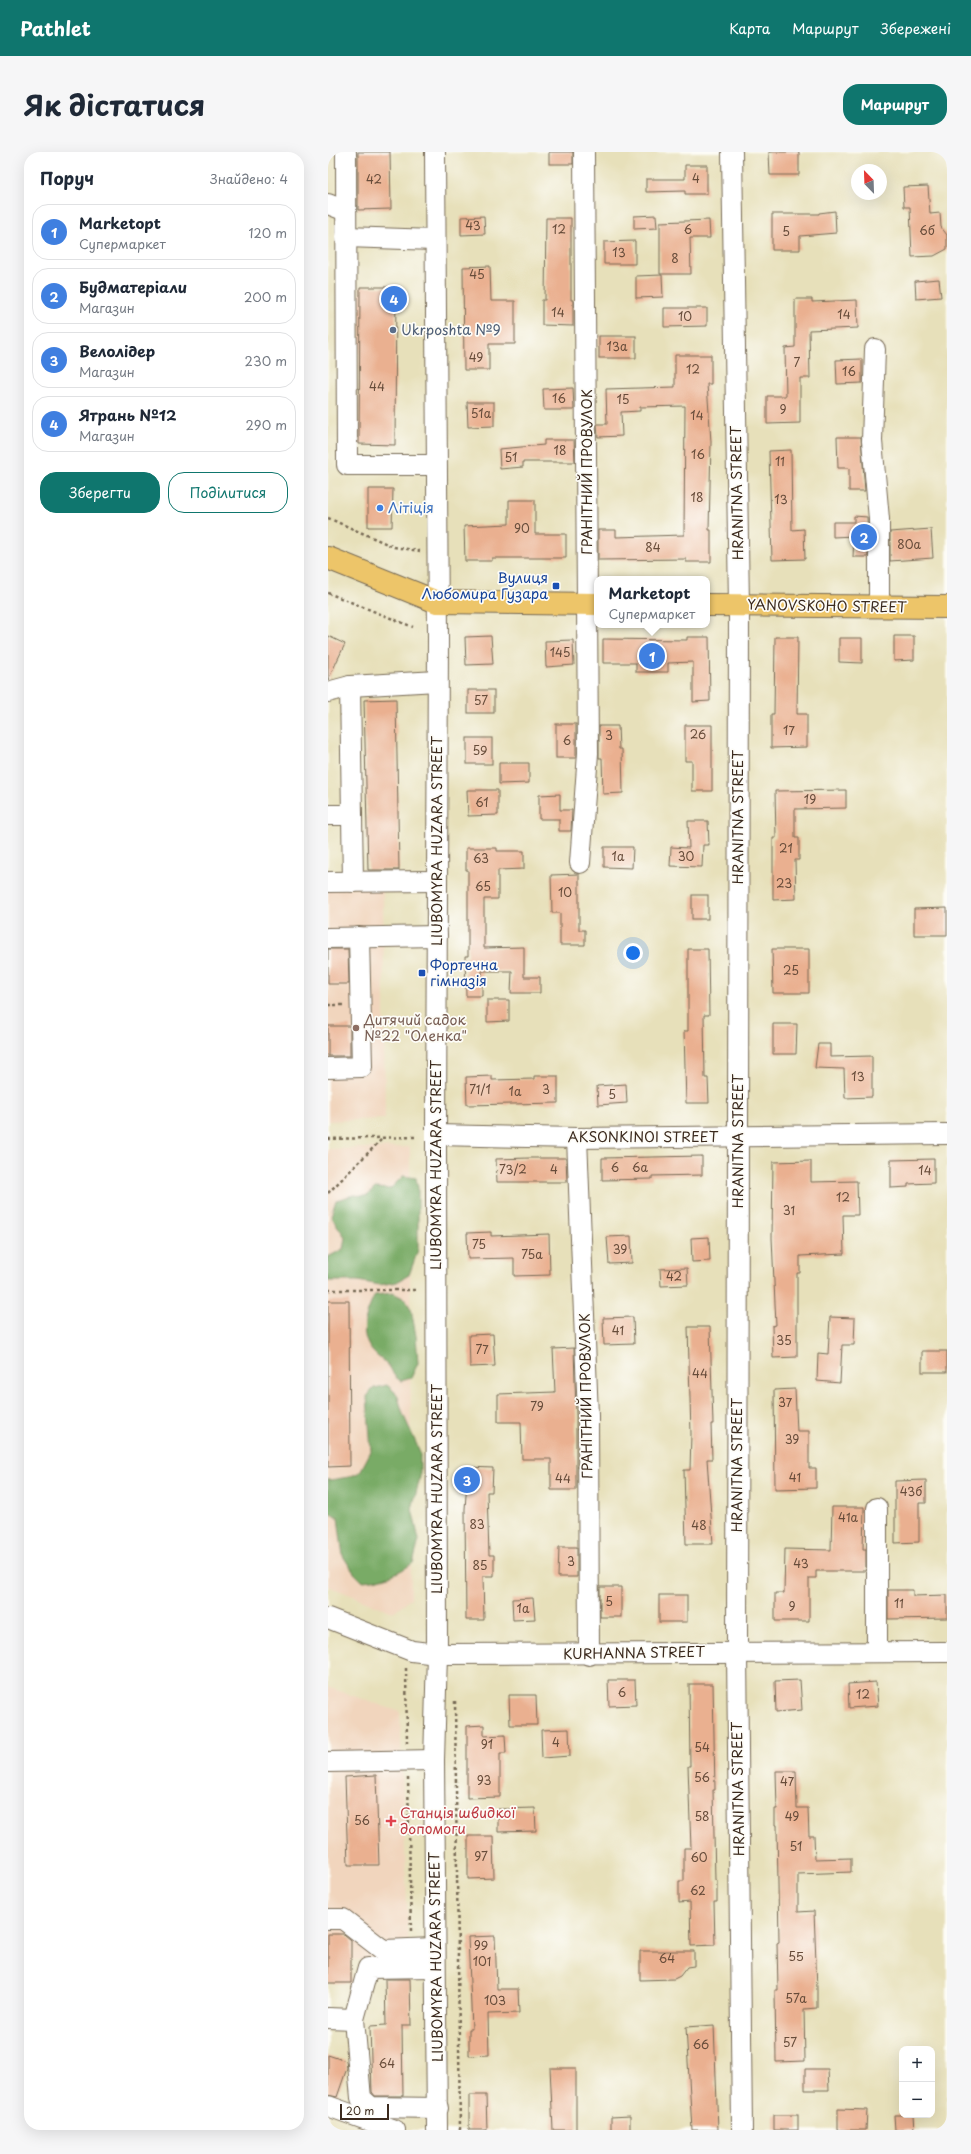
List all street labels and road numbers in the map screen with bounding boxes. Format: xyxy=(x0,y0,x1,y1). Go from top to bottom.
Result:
street label: ГРАНІТНИЙ ПРОВУЛОК xyxy=(576,389,597,555)
street label: HRANITNA STREET xyxy=(725,425,748,560)
street label: YANOVSKOHO STREET xyxy=(747,594,907,617)
street label: LIUBOMYRA HUZARA STREET xyxy=(426,736,447,946)
street label: HRANITNA STREET xyxy=(727,749,748,884)
street label: LIUBOMYRA HUZARA STREET xyxy=(425,1060,446,1270)
street label: HRANITNA STREET xyxy=(727,1073,748,1208)
street label: AKSONKINOI STREET xyxy=(568,1126,719,1147)
street label: ГРАНІТНИЙ ПРОВУЛОК xyxy=(574,1313,597,1479)
street label: LIUBOMYRA HUZARA STREET xyxy=(426,1384,447,1594)
street label: HRANITNA STREET xyxy=(726,1397,747,1532)
street label: KURHANNA STREET xyxy=(563,1641,706,1664)
street label: HRANITNA STREET xyxy=(726,1721,749,1856)
street label: LIUBOMYRA HUZARA STREET xyxy=(423,1851,448,2062)

